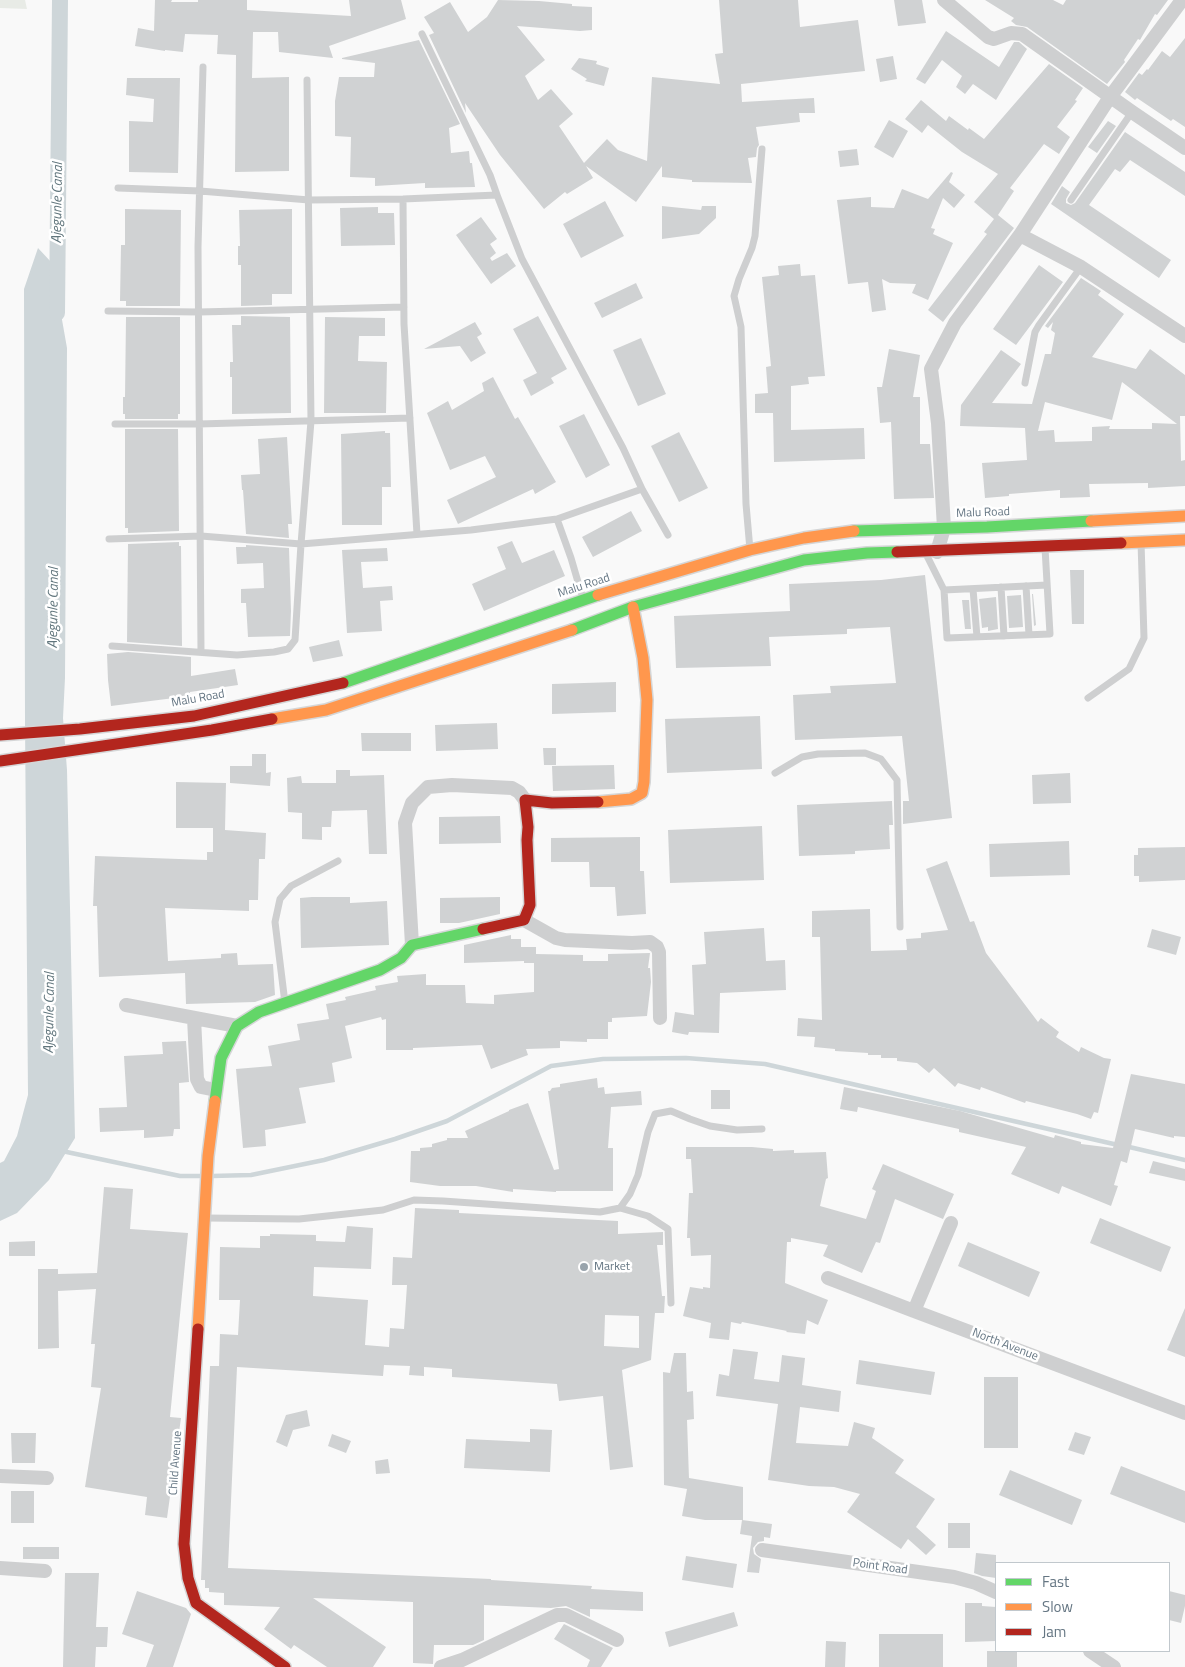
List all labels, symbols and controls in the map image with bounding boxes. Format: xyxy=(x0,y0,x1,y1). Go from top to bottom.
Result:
water label: Ajegunle Canal xyxy=(49,162,67,244)
street label: Malu Road xyxy=(956,505,1010,521)
water label: Ajegunle Canal xyxy=(45,567,63,649)
street label: Malu Road xyxy=(556,571,612,601)
street label: Malu Road xyxy=(170,687,226,711)
water label: Ajegunle Canal xyxy=(41,972,59,1054)
place label: Market xyxy=(594,1260,630,1274)
marker: Market xyxy=(578,1261,590,1273)
street label: North Avenue xyxy=(970,1326,1040,1364)
street label: Child Avenue xyxy=(167,1430,185,1496)
street label: Point Road xyxy=(852,1556,908,1578)
legend xyxy=(995,1562,1170,1652)
text: Fast xyxy=(1042,1570,1069,1593)
text: Slow xyxy=(1042,1595,1073,1618)
text: Jam xyxy=(1042,1620,1066,1643)

